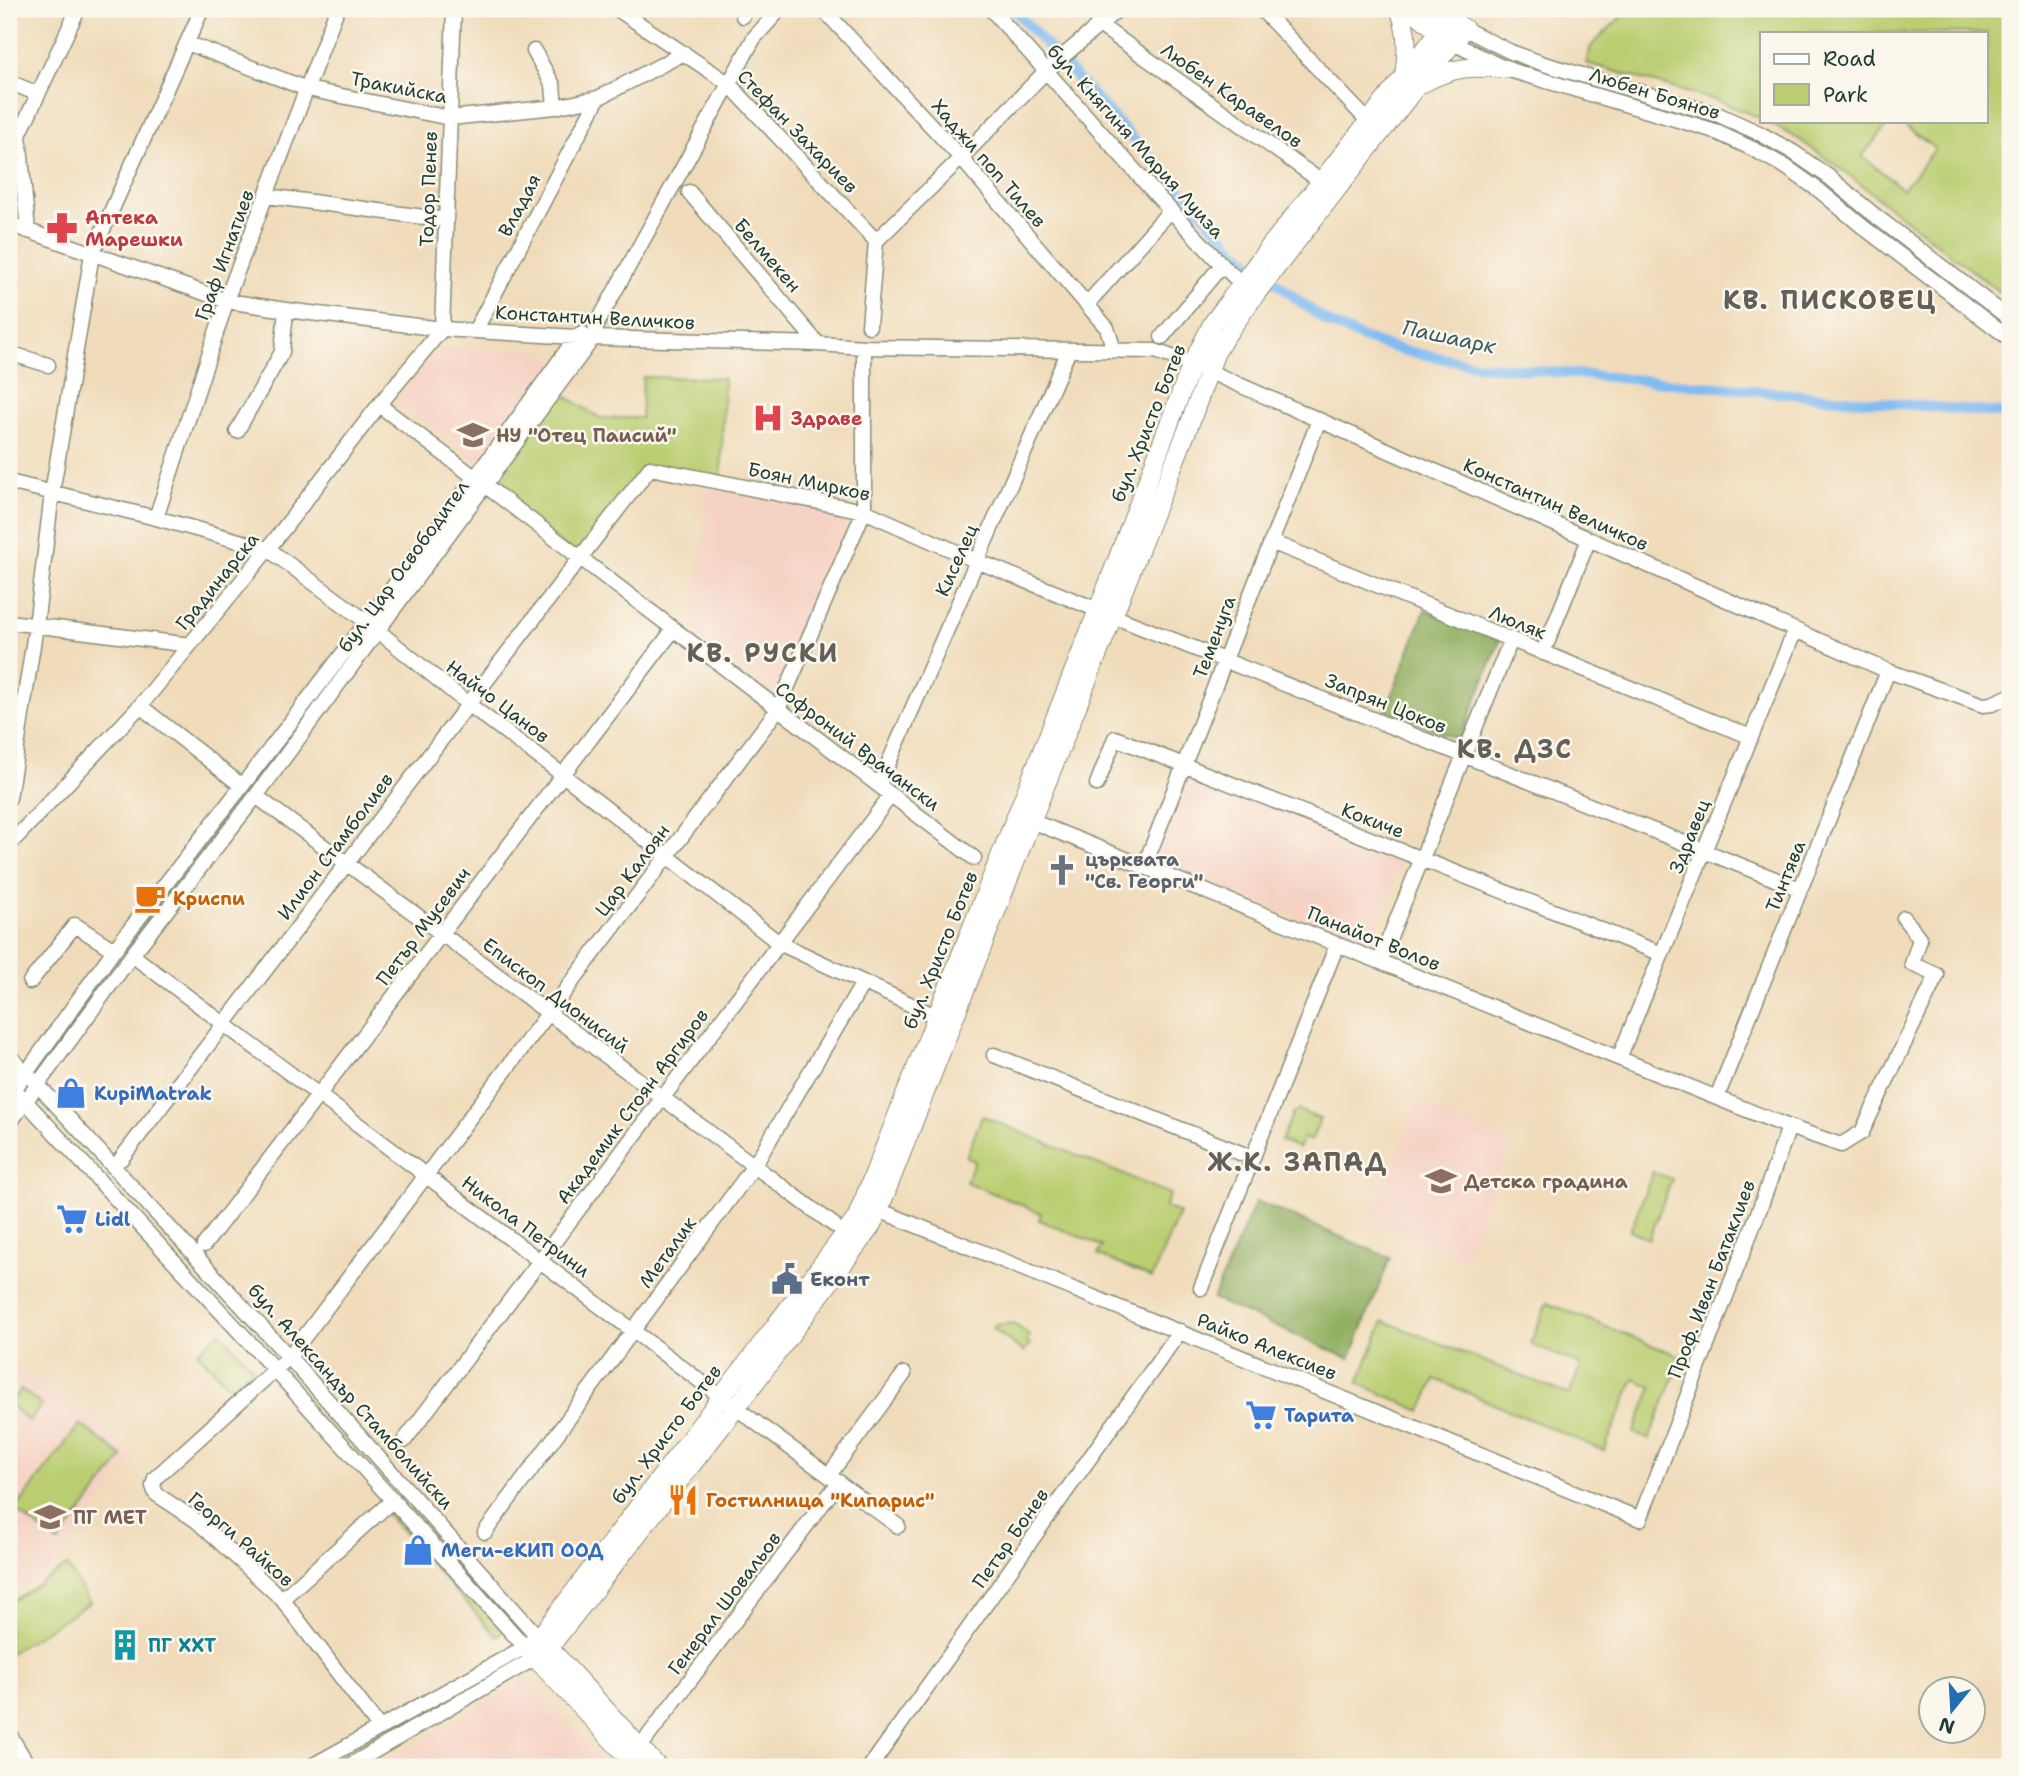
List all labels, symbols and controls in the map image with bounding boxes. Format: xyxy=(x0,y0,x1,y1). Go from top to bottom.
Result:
legend xyxy=(1760,32,1988,122)
street label: Любен Каравелов xyxy=(1156,37,1307,154)
street label: бул. Княгиня Мария Луиза xyxy=(1042,39,1230,244)
text: Road xyxy=(1823,45,1876,73)
street label: Любен Боянов xyxy=(1586,62,1723,125)
street label: Стефан Захариев xyxy=(732,64,863,199)
street label: Тракийска xyxy=(349,66,449,109)
text: Park xyxy=(1823,81,1868,109)
street label: Хаджи поп Тилев xyxy=(926,94,1051,233)
street label: Тодор Пенев xyxy=(414,131,443,247)
street label: Владая xyxy=(492,169,546,241)
street label: Граф Игнатиев xyxy=(189,186,260,324)
place label: Аптека Марешки xyxy=(85,205,183,252)
pharmacy icon: Аптека Марешки xyxy=(45,211,79,245)
street label: Белмекен xyxy=(728,213,807,298)
district label: КВ. ПИСКОВЕЦ xyxy=(1723,282,1937,317)
street label: Константин Величков xyxy=(494,300,695,335)
water label: Пашаарк xyxy=(1400,313,1499,361)
street label: бул. Христо Ботев xyxy=(1105,340,1192,506)
hospital icon: Здраве xyxy=(751,401,785,435)
place label: Здраве xyxy=(791,406,862,431)
school or university icon: НУ "Отец Паисий" xyxy=(456,418,490,452)
place label: НУ "Отец Паисий" xyxy=(496,423,677,448)
street label: Константин Величков xyxy=(1459,452,1652,557)
street label: Боян Мирков xyxy=(745,456,872,507)
street label: бул. Цар Освободител xyxy=(332,475,475,658)
street label: Киселец xyxy=(929,520,984,600)
street label: Градинарска xyxy=(170,527,265,636)
street label: Теменуга xyxy=(1187,592,1242,682)
street label: Люляк xyxy=(1486,600,1550,645)
district label: КВ. РУСКИ xyxy=(687,635,839,670)
street label: Найчо Цанов xyxy=(441,654,555,749)
street label: Запрян Цоков xyxy=(1321,668,1450,739)
street label: Софроний Врачански xyxy=(770,676,945,817)
district label: КВ. ДЗС xyxy=(1457,731,1573,766)
street label: Илион Стамболиев xyxy=(272,768,399,925)
street label: Здравец xyxy=(1663,795,1716,877)
street label: Кокиче xyxy=(1338,797,1408,844)
street label: Цар Калоян xyxy=(589,819,675,922)
street label: Тинтява xyxy=(1760,836,1811,916)
place label: църквата "Св. Георги" xyxy=(1085,847,1204,894)
church icon: църквата "Св. Георги" xyxy=(1045,853,1079,887)
street label: Петър Мусевич xyxy=(371,862,476,991)
street label: бул. Христо Ботев xyxy=(897,867,984,1033)
cafe icon: Криспи xyxy=(133,881,167,915)
place label: Криспи xyxy=(173,886,245,911)
street label: Панайот Волов xyxy=(1304,900,1444,976)
street label: Епископ Дионисий xyxy=(477,932,634,1059)
street label: Академик Стоян Аргиров xyxy=(551,1004,714,1209)
shop icon: KupiMatrak xyxy=(54,1076,88,1110)
place label: KupiMatrak xyxy=(94,1081,212,1106)
district label: Ж.К. ЗАПАД xyxy=(1208,1144,1388,1179)
school or university icon: Детска градина xyxy=(1424,1164,1458,1198)
place label: Детска градина xyxy=(1464,1169,1628,1194)
street label: Никола Петрини xyxy=(456,1170,595,1283)
street label: Проф. Иван Батаклиев xyxy=(1662,1176,1761,1382)
supermarket icon: Lidl xyxy=(55,1202,89,1236)
place label: Lidl xyxy=(95,1207,131,1232)
street label: Металик xyxy=(633,1212,702,1293)
public building icon: Еконт xyxy=(770,1262,804,1296)
place label: Еконт xyxy=(810,1267,870,1292)
street label: бул. Александър Стамболийски xyxy=(242,1278,459,1515)
street label: Райко Алексиев xyxy=(1193,1307,1340,1386)
street label: бул. Христо Ботев xyxy=(606,1360,727,1509)
supermarket icon: Тарита xyxy=(1244,1398,1278,1432)
place label: Тарита xyxy=(1284,1403,1354,1428)
restaurant icon: Гостилница "Кипарис" xyxy=(666,1483,700,1517)
street label: Петър Бонев xyxy=(967,1483,1054,1593)
street label: Георги Райков xyxy=(183,1487,299,1592)
place label: Гостилница "Кипарис" xyxy=(706,1488,935,1513)
school or university icon: ПГ МЕТ xyxy=(33,1500,67,1534)
place label: ПГ МЕТ xyxy=(73,1505,147,1530)
street label: Генерал Шовальов xyxy=(662,1527,786,1680)
shop icon: Меги-еКИП ООД xyxy=(401,1533,435,1567)
place label: Меги-еКИП ООД xyxy=(441,1538,604,1563)
building icon: ПГ ХХТ xyxy=(108,1628,142,1662)
place label: ПГ ХХТ xyxy=(148,1633,216,1658)
north arrow xyxy=(1918,1674,1988,1744)
text: N xyxy=(1936,1711,1958,1740)

